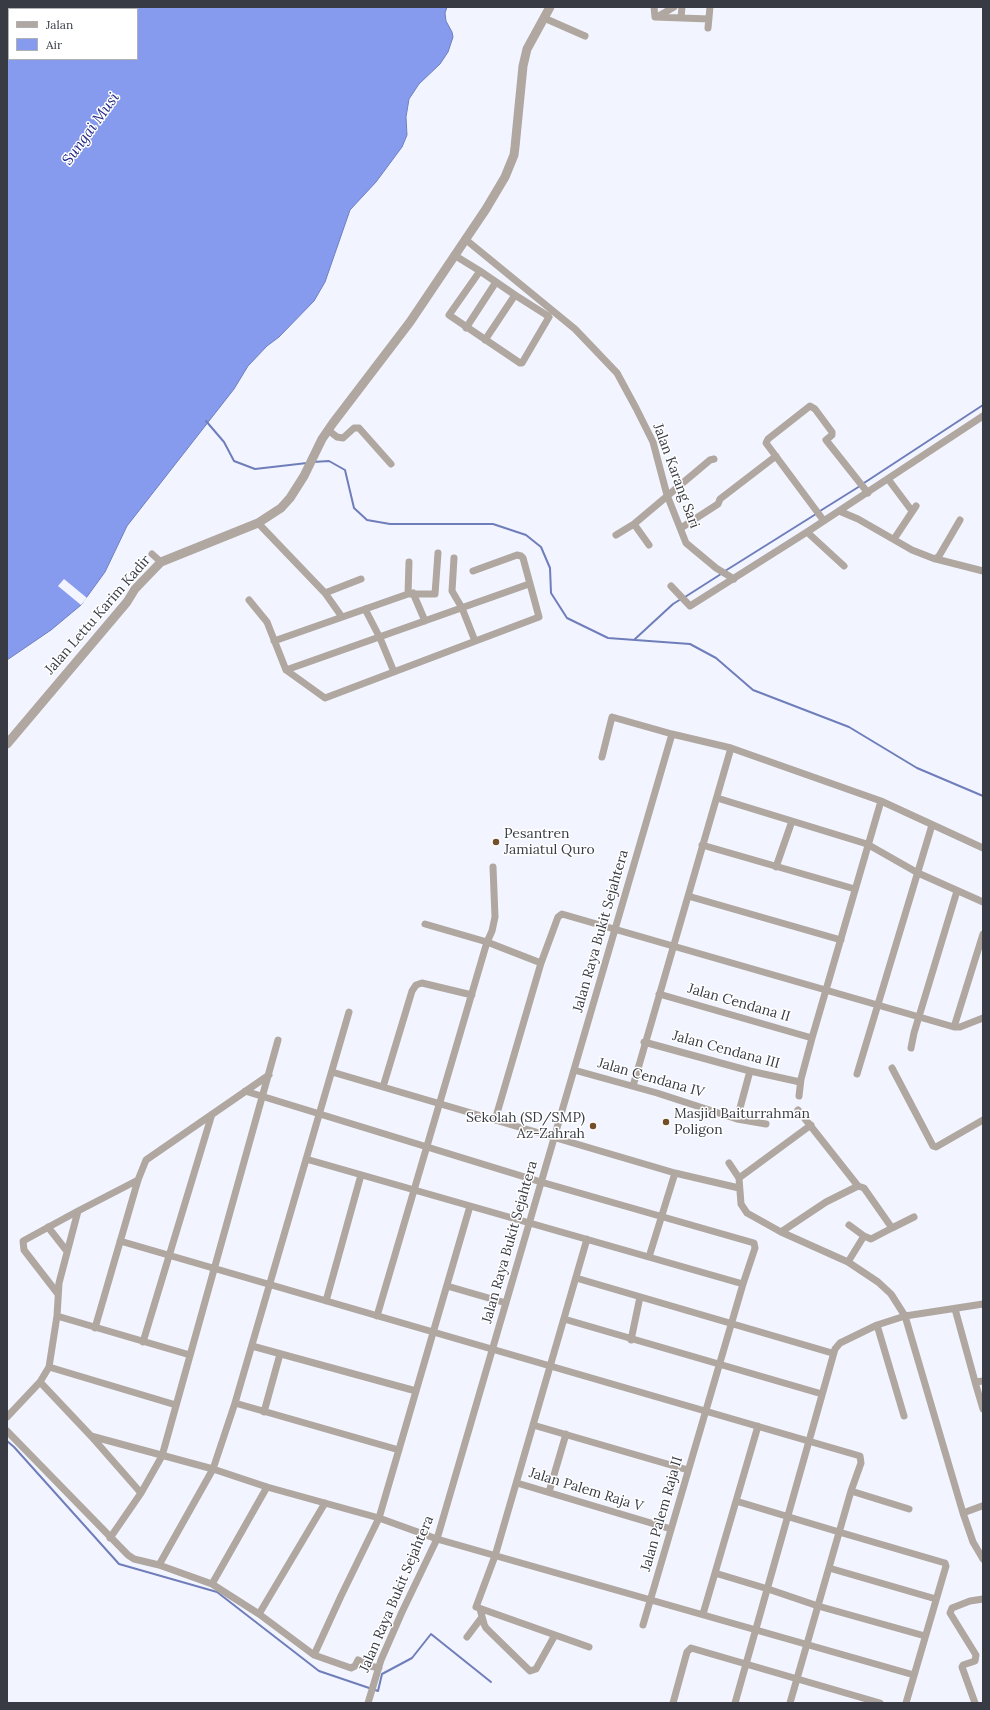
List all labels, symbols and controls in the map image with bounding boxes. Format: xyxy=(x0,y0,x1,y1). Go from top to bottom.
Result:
legend xyxy=(8,8,138,60)
text: Jalan xyxy=(46,17,73,32)
text: Air xyxy=(46,37,62,52)
water label: Sungai Musi xyxy=(59,89,123,169)
street label: Jalan Karang Sari xyxy=(649,421,703,531)
street label: Jalan Lettu Karim Kadir xyxy=(42,552,154,678)
place label: Pesantren Jamiatul Quro xyxy=(504,826,595,858)
marker: Pesantren Jamiatul Quro xyxy=(491,837,501,847)
street label: Jalan Raya Bukit Sejahtera xyxy=(570,848,632,1014)
street label: Jalan Cendana II xyxy=(686,980,792,1026)
street label: Jalan Cendana III xyxy=(671,1028,781,1072)
street label: Jalan Cendana IV xyxy=(596,1055,706,1101)
place label: Masjid Baiturrahman Poligon xyxy=(674,1106,810,1138)
place label: Sekolah (SD/SMP) Az-Zahrah xyxy=(466,1110,585,1142)
marker: Masjid Baiturrahman Poligon xyxy=(661,1117,671,1127)
marker: Sekolah (SD/SMP) Az-Zahrah xyxy=(588,1121,598,1131)
street label: Jalan Raya Bukit Sejahtera xyxy=(479,1159,541,1325)
street label: Jalan Palem Raja II xyxy=(638,1455,686,1573)
street label: Jalan Palem Raja V xyxy=(527,1465,645,1515)
street label: Jalan Raya Bukit Sejahtera xyxy=(356,1513,438,1675)

